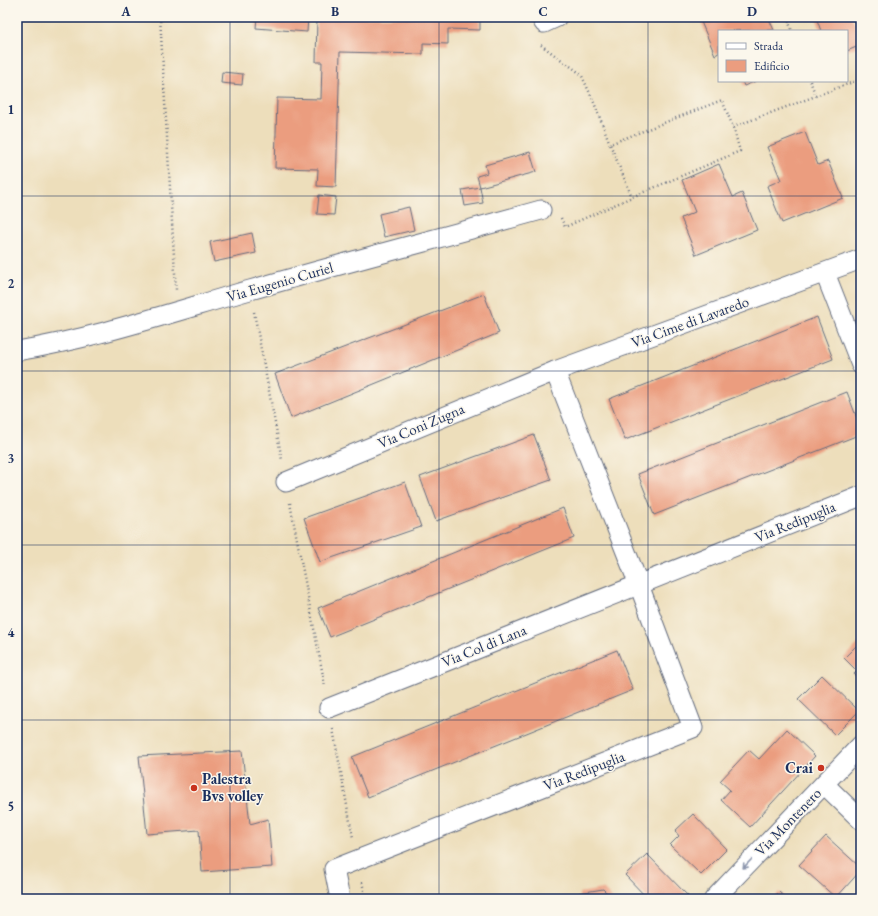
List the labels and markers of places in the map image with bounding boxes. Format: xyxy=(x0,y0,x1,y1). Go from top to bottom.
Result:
place label: Crai xyxy=(785,758,814,777)
marker: Crai xyxy=(816,763,826,773)
place label: Palestra Bvs volley xyxy=(202,769,264,805)
marker: Palestra Bvs volley xyxy=(189,783,199,793)

